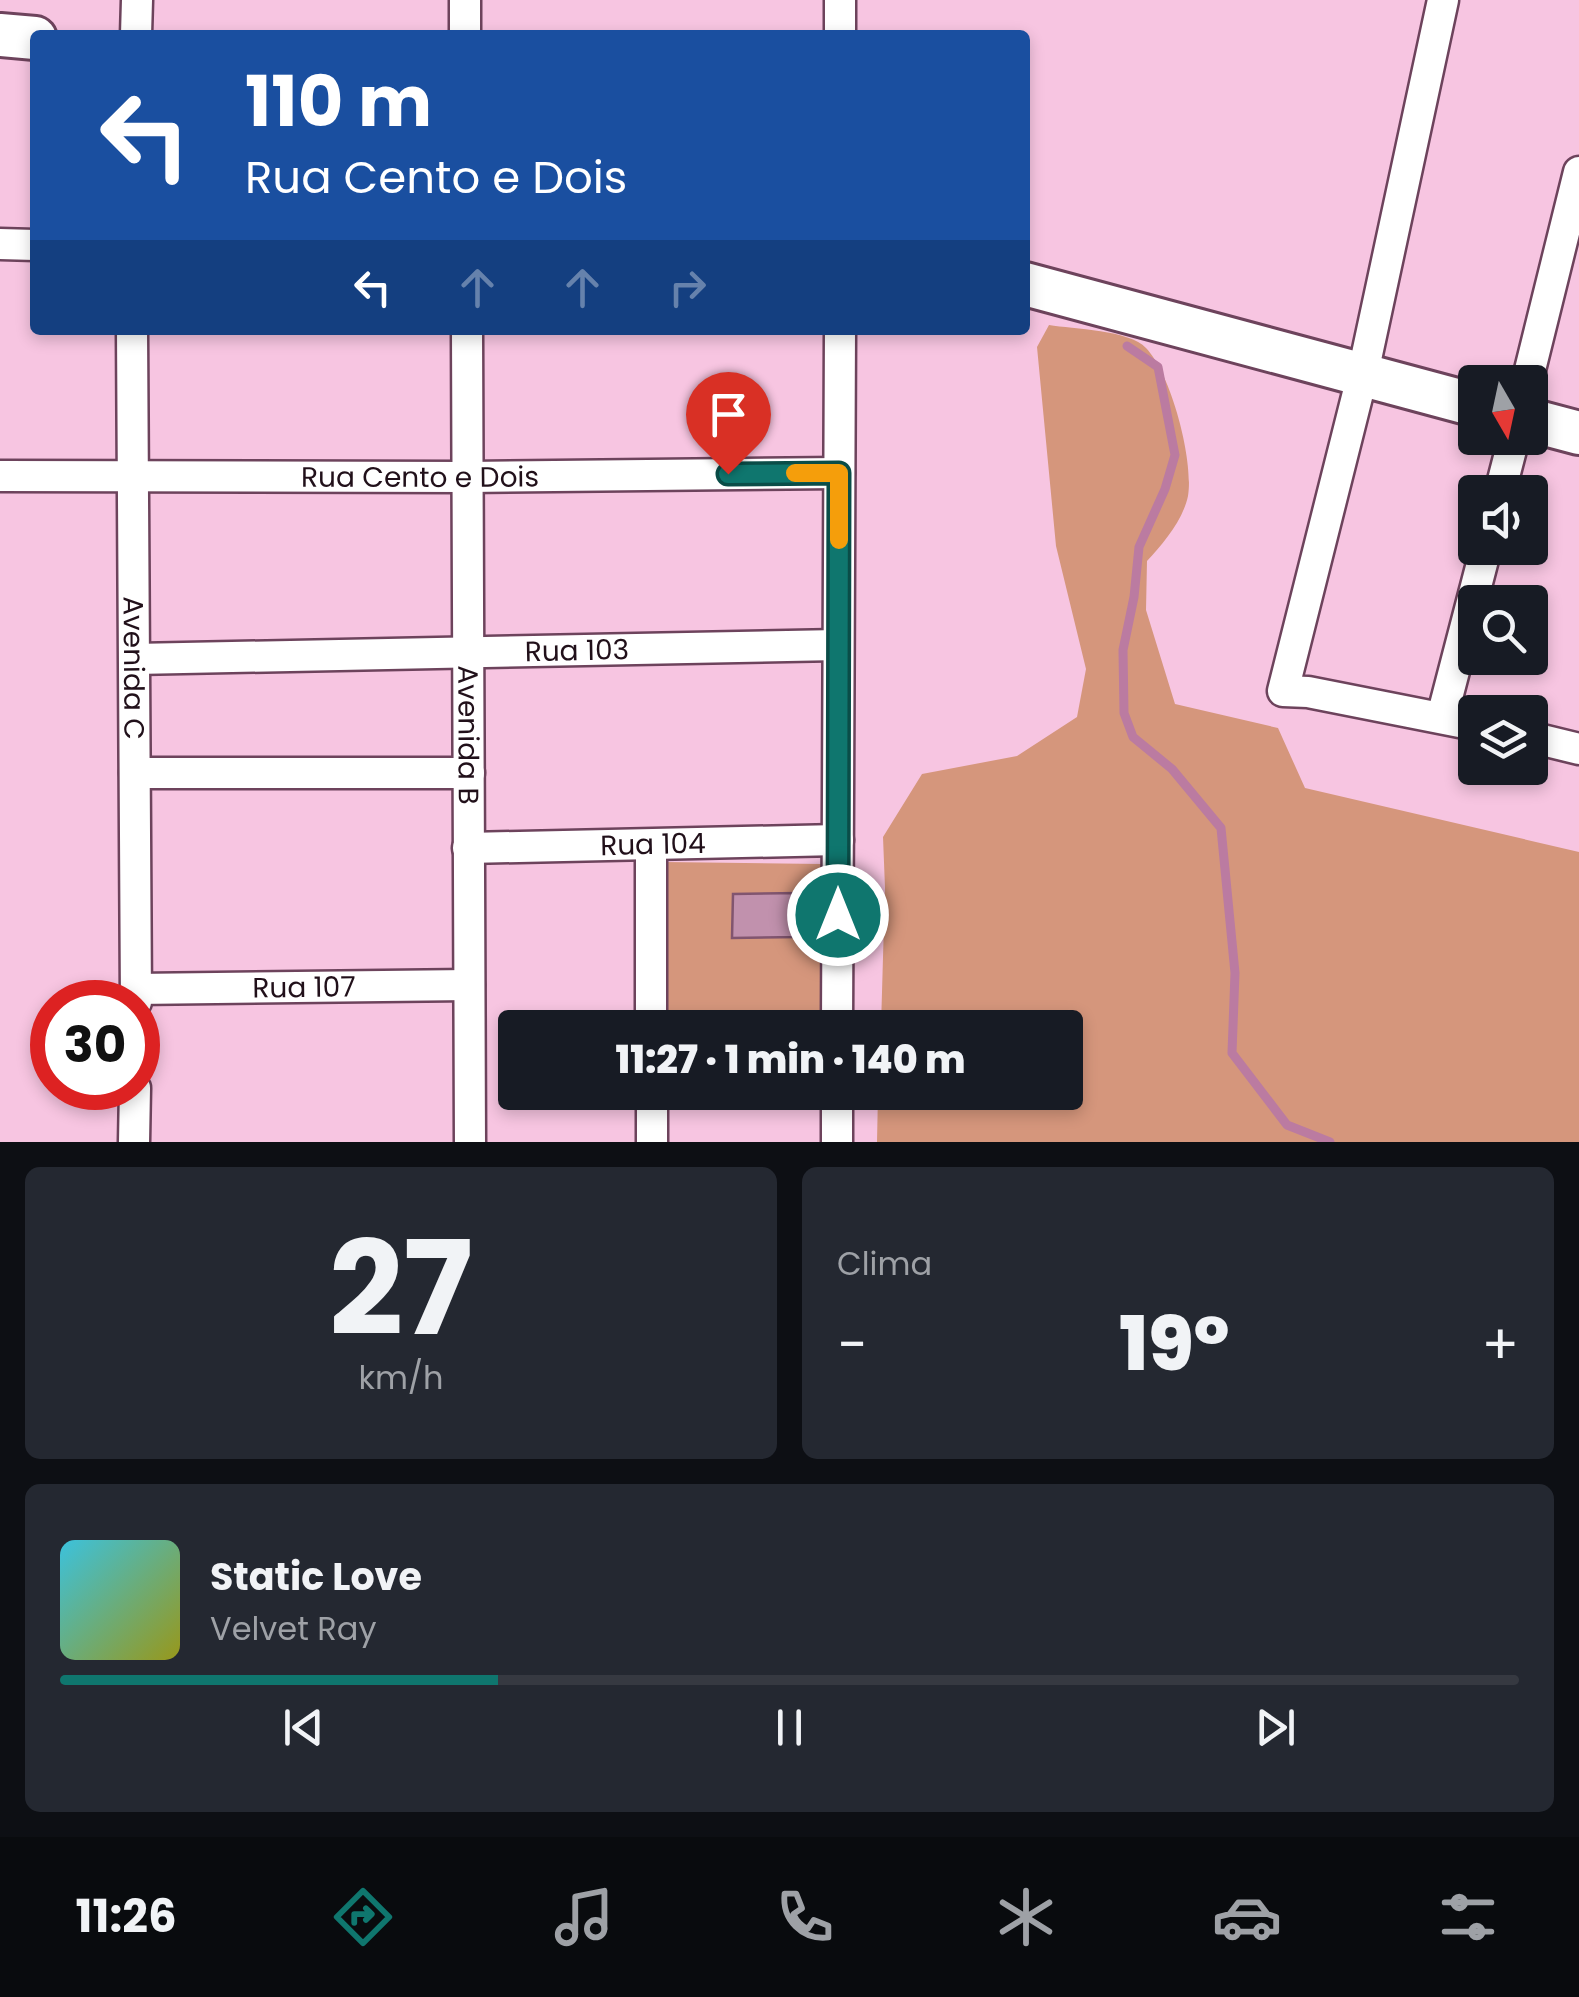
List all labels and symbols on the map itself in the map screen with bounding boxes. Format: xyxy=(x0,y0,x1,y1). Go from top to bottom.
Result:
north arrow xyxy=(1458,365,1548,455)
pin xyxy=(686,372,771,475)
street label: Rua Cento e Dois xyxy=(301,457,539,497)
street label: Avenida C xyxy=(114,596,154,740)
street label: Rua 103 xyxy=(524,630,630,671)
street label: Avenida B xyxy=(449,665,488,805)
street label: Rua 104 xyxy=(600,823,706,865)
position arrow xyxy=(786,863,890,967)
street label: Rua 107 xyxy=(252,967,356,1007)
speed limit sign: 30 xyxy=(30,980,160,1110)

